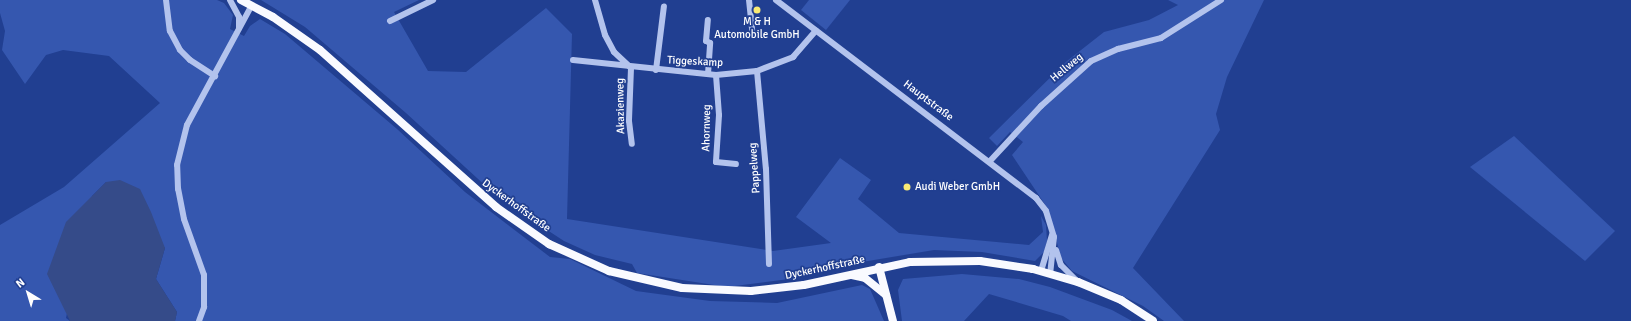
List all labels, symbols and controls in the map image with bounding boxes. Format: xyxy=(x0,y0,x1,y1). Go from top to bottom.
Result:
marker: M & H Automobile GmbH xyxy=(752,5,762,15)
place label: M & H Automobile GmbH xyxy=(714,16,800,42)
street label: Hellweg xyxy=(1048,51,1086,85)
street label: Tiggeskamp xyxy=(667,54,723,70)
street label: Akazienweg xyxy=(614,78,628,134)
street label: Hauptstraße xyxy=(900,78,956,124)
street label: Ahornweg xyxy=(700,104,714,152)
street label: Pappelweg xyxy=(747,142,763,194)
street label: Dyckerhoffstraße xyxy=(479,177,553,235)
place label: Audi Weber GmbH xyxy=(915,180,1000,194)
marker: Audi Weber GmbH xyxy=(902,182,912,192)
street label: Dyckerhoffstraße xyxy=(784,253,866,283)
north arrow xyxy=(8,273,48,313)
text: N xyxy=(13,276,27,291)

